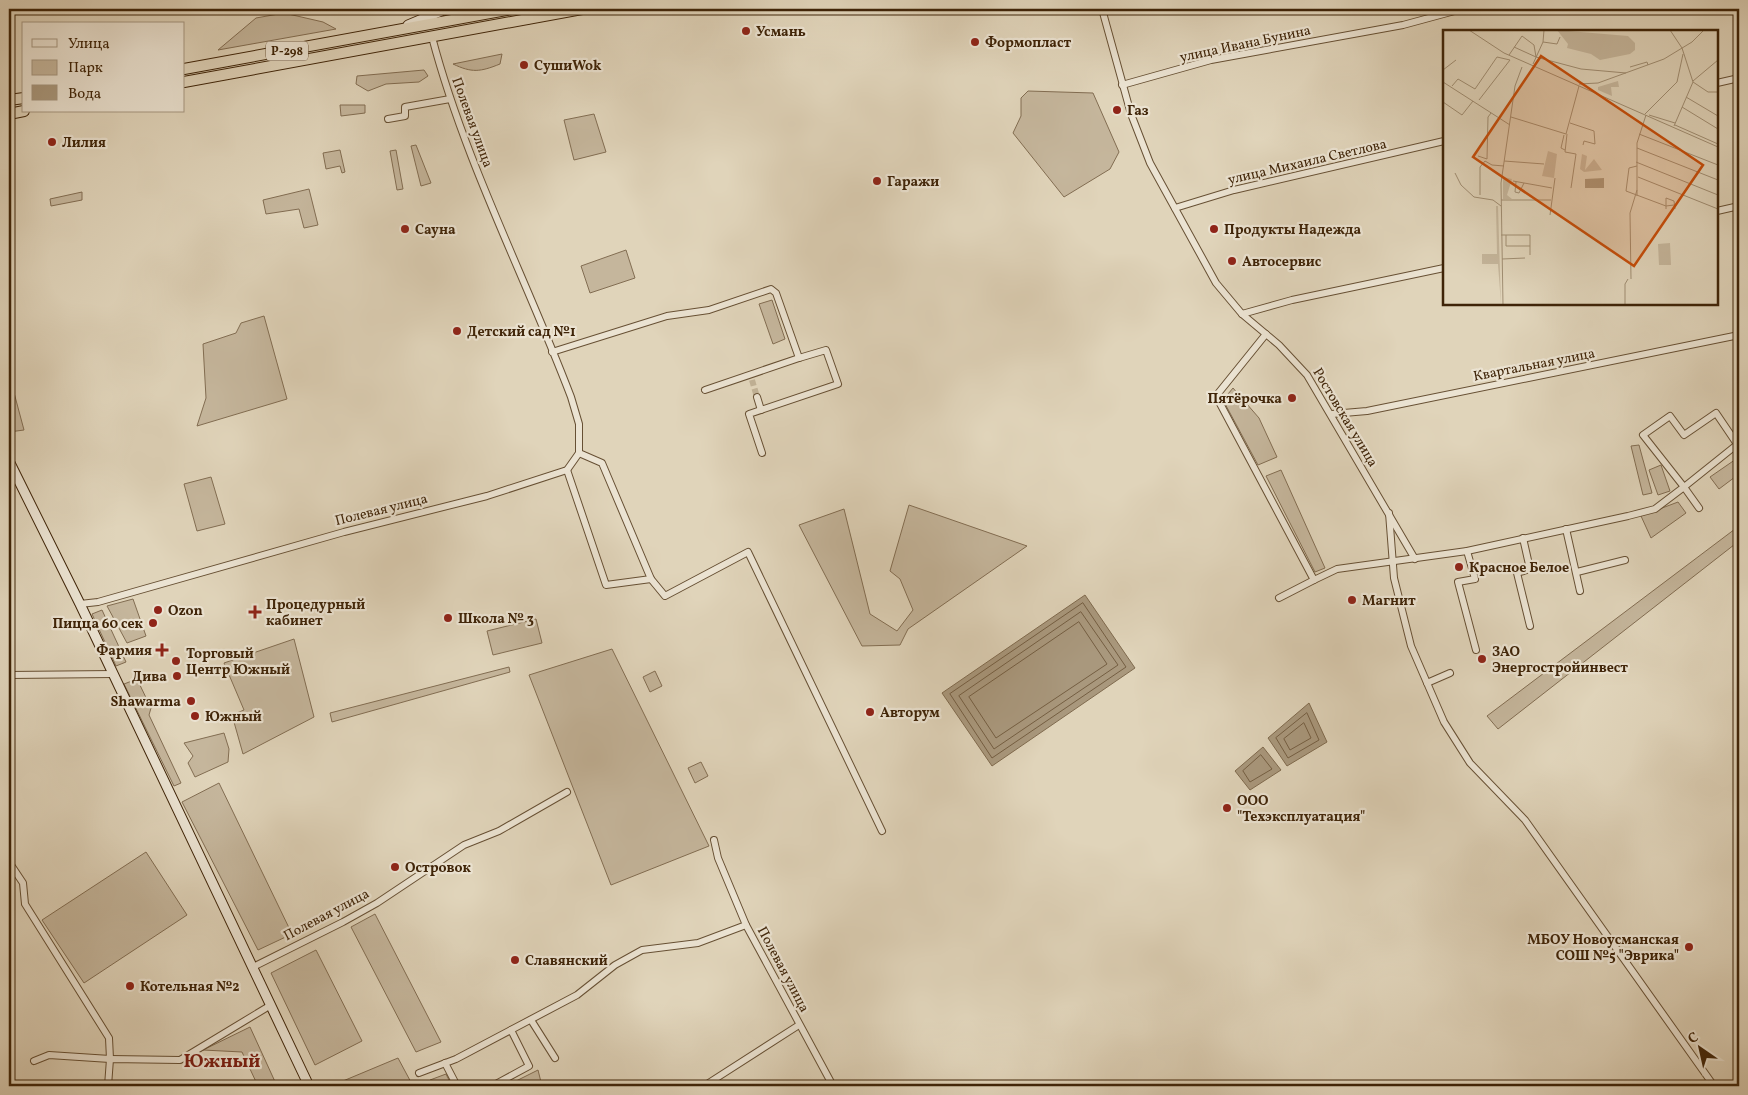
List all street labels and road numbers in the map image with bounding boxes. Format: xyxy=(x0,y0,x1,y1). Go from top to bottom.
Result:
street label: улица Ивана Бунина xyxy=(1178,21,1313,68)
road number: Р-298 xyxy=(266,41,308,60)
street label: Полевая улица xyxy=(446,75,497,170)
street label: улица Михаила Светлова xyxy=(1226,135,1389,190)
street label: Квартальная улица xyxy=(1472,344,1597,387)
street label: Ростовская улица xyxy=(1308,365,1382,471)
street label: Полевая улица xyxy=(333,490,430,531)
street label: Полевая улица xyxy=(280,885,373,946)
street label: Полевая улица xyxy=(752,923,813,1016)

